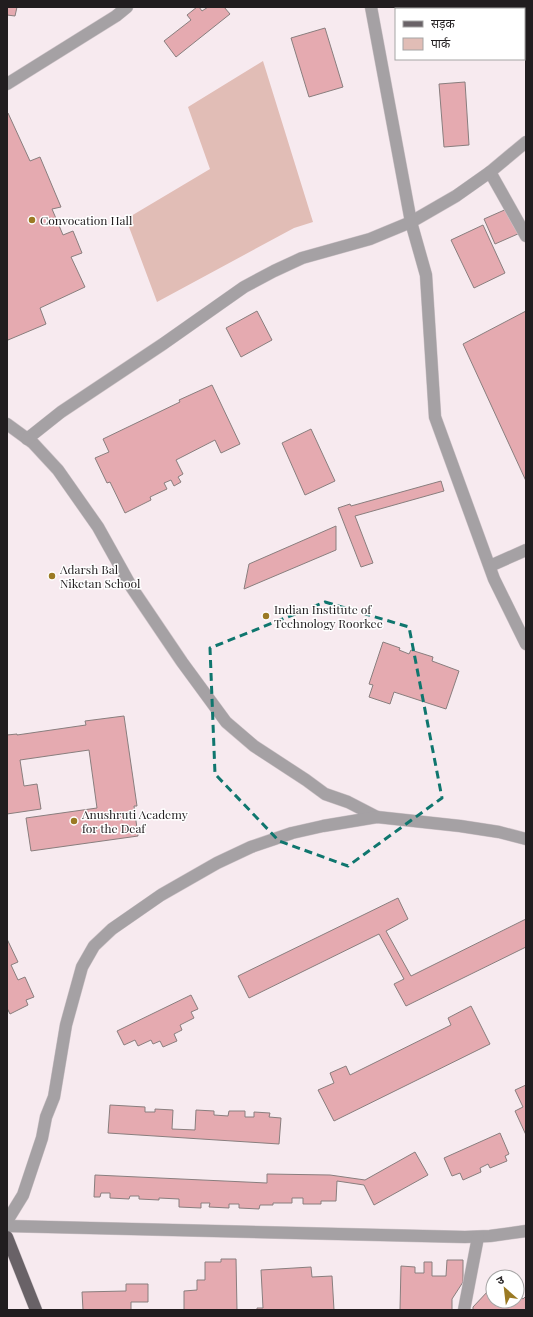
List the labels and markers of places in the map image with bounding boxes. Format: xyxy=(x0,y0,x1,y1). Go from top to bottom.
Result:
place label: Convocation Hall xyxy=(40,212,133,228)
marker: Convocation Hall xyxy=(27,215,37,225)
place label: Adarsh Bal Niketan School xyxy=(59,561,141,591)
marker: Adarsh Bal Niketan School xyxy=(47,571,57,581)
place label: Indian Institute of Technology Roorkee xyxy=(274,601,383,631)
marker: Indian Institute of Technology Roorkee xyxy=(261,611,271,621)
place label: Anushruti Academy for the Deaf xyxy=(81,806,188,836)
marker: Anushruti Academy for the Deaf xyxy=(69,816,79,826)

